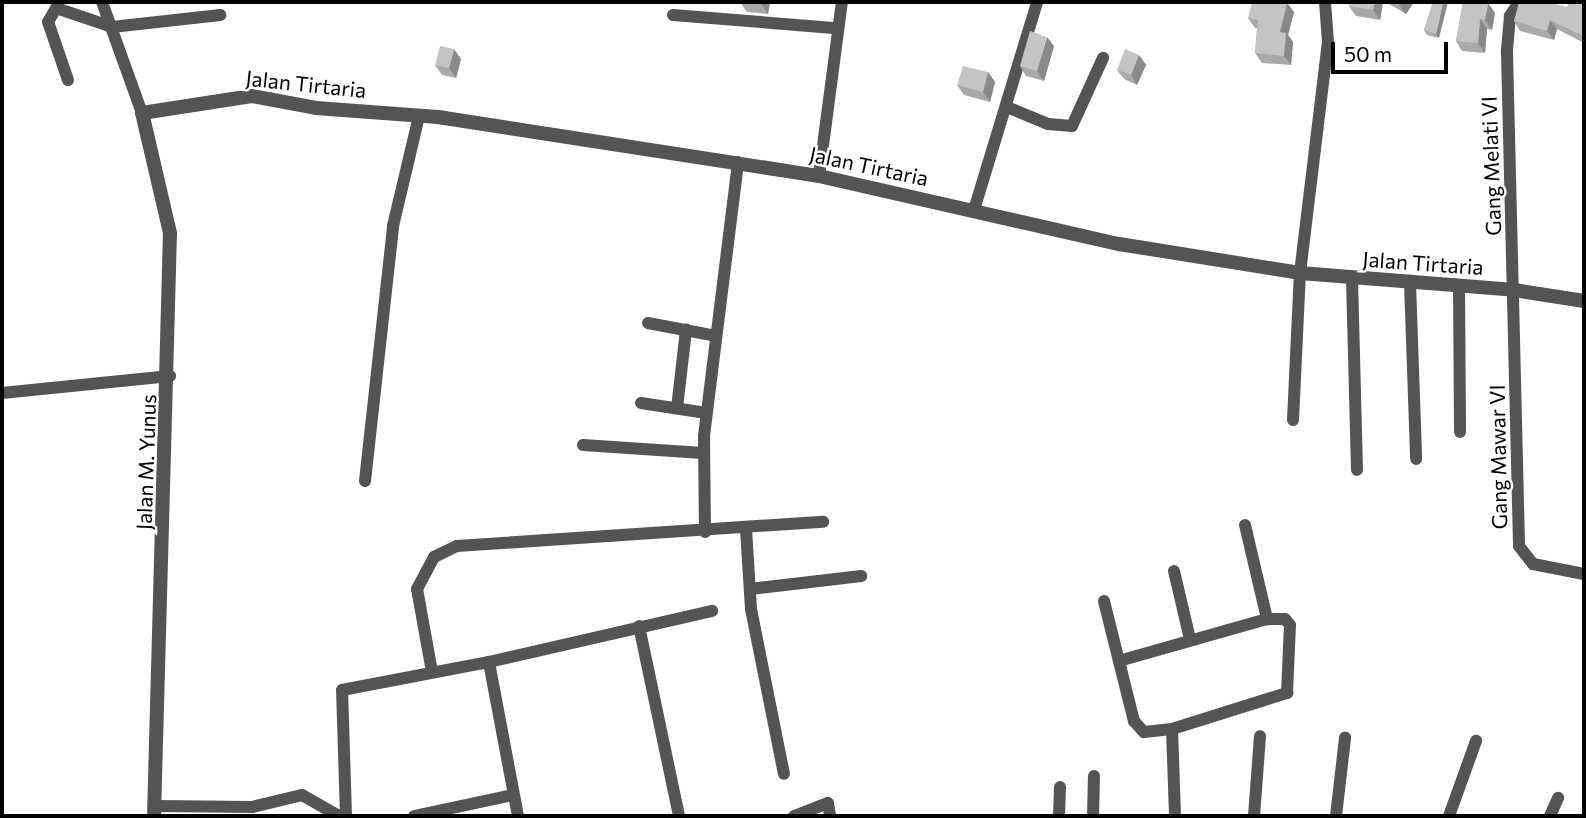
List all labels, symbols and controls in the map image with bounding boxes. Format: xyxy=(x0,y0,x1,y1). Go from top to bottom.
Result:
scale bar xyxy=(1334,28,1451,72)
text: 50 m xyxy=(1344,41,1392,66)
street label: Jalan Tirtaria xyxy=(244,65,368,103)
street label: Gang Melati VI xyxy=(1476,96,1506,236)
street label: Jalan Tirtaria xyxy=(807,141,931,191)
street label: Jalan Tirtaria xyxy=(1362,246,1484,280)
street label: Gang Mawar VI xyxy=(1484,384,1512,530)
street label: Jalan M. Yunus xyxy=(131,394,161,530)

